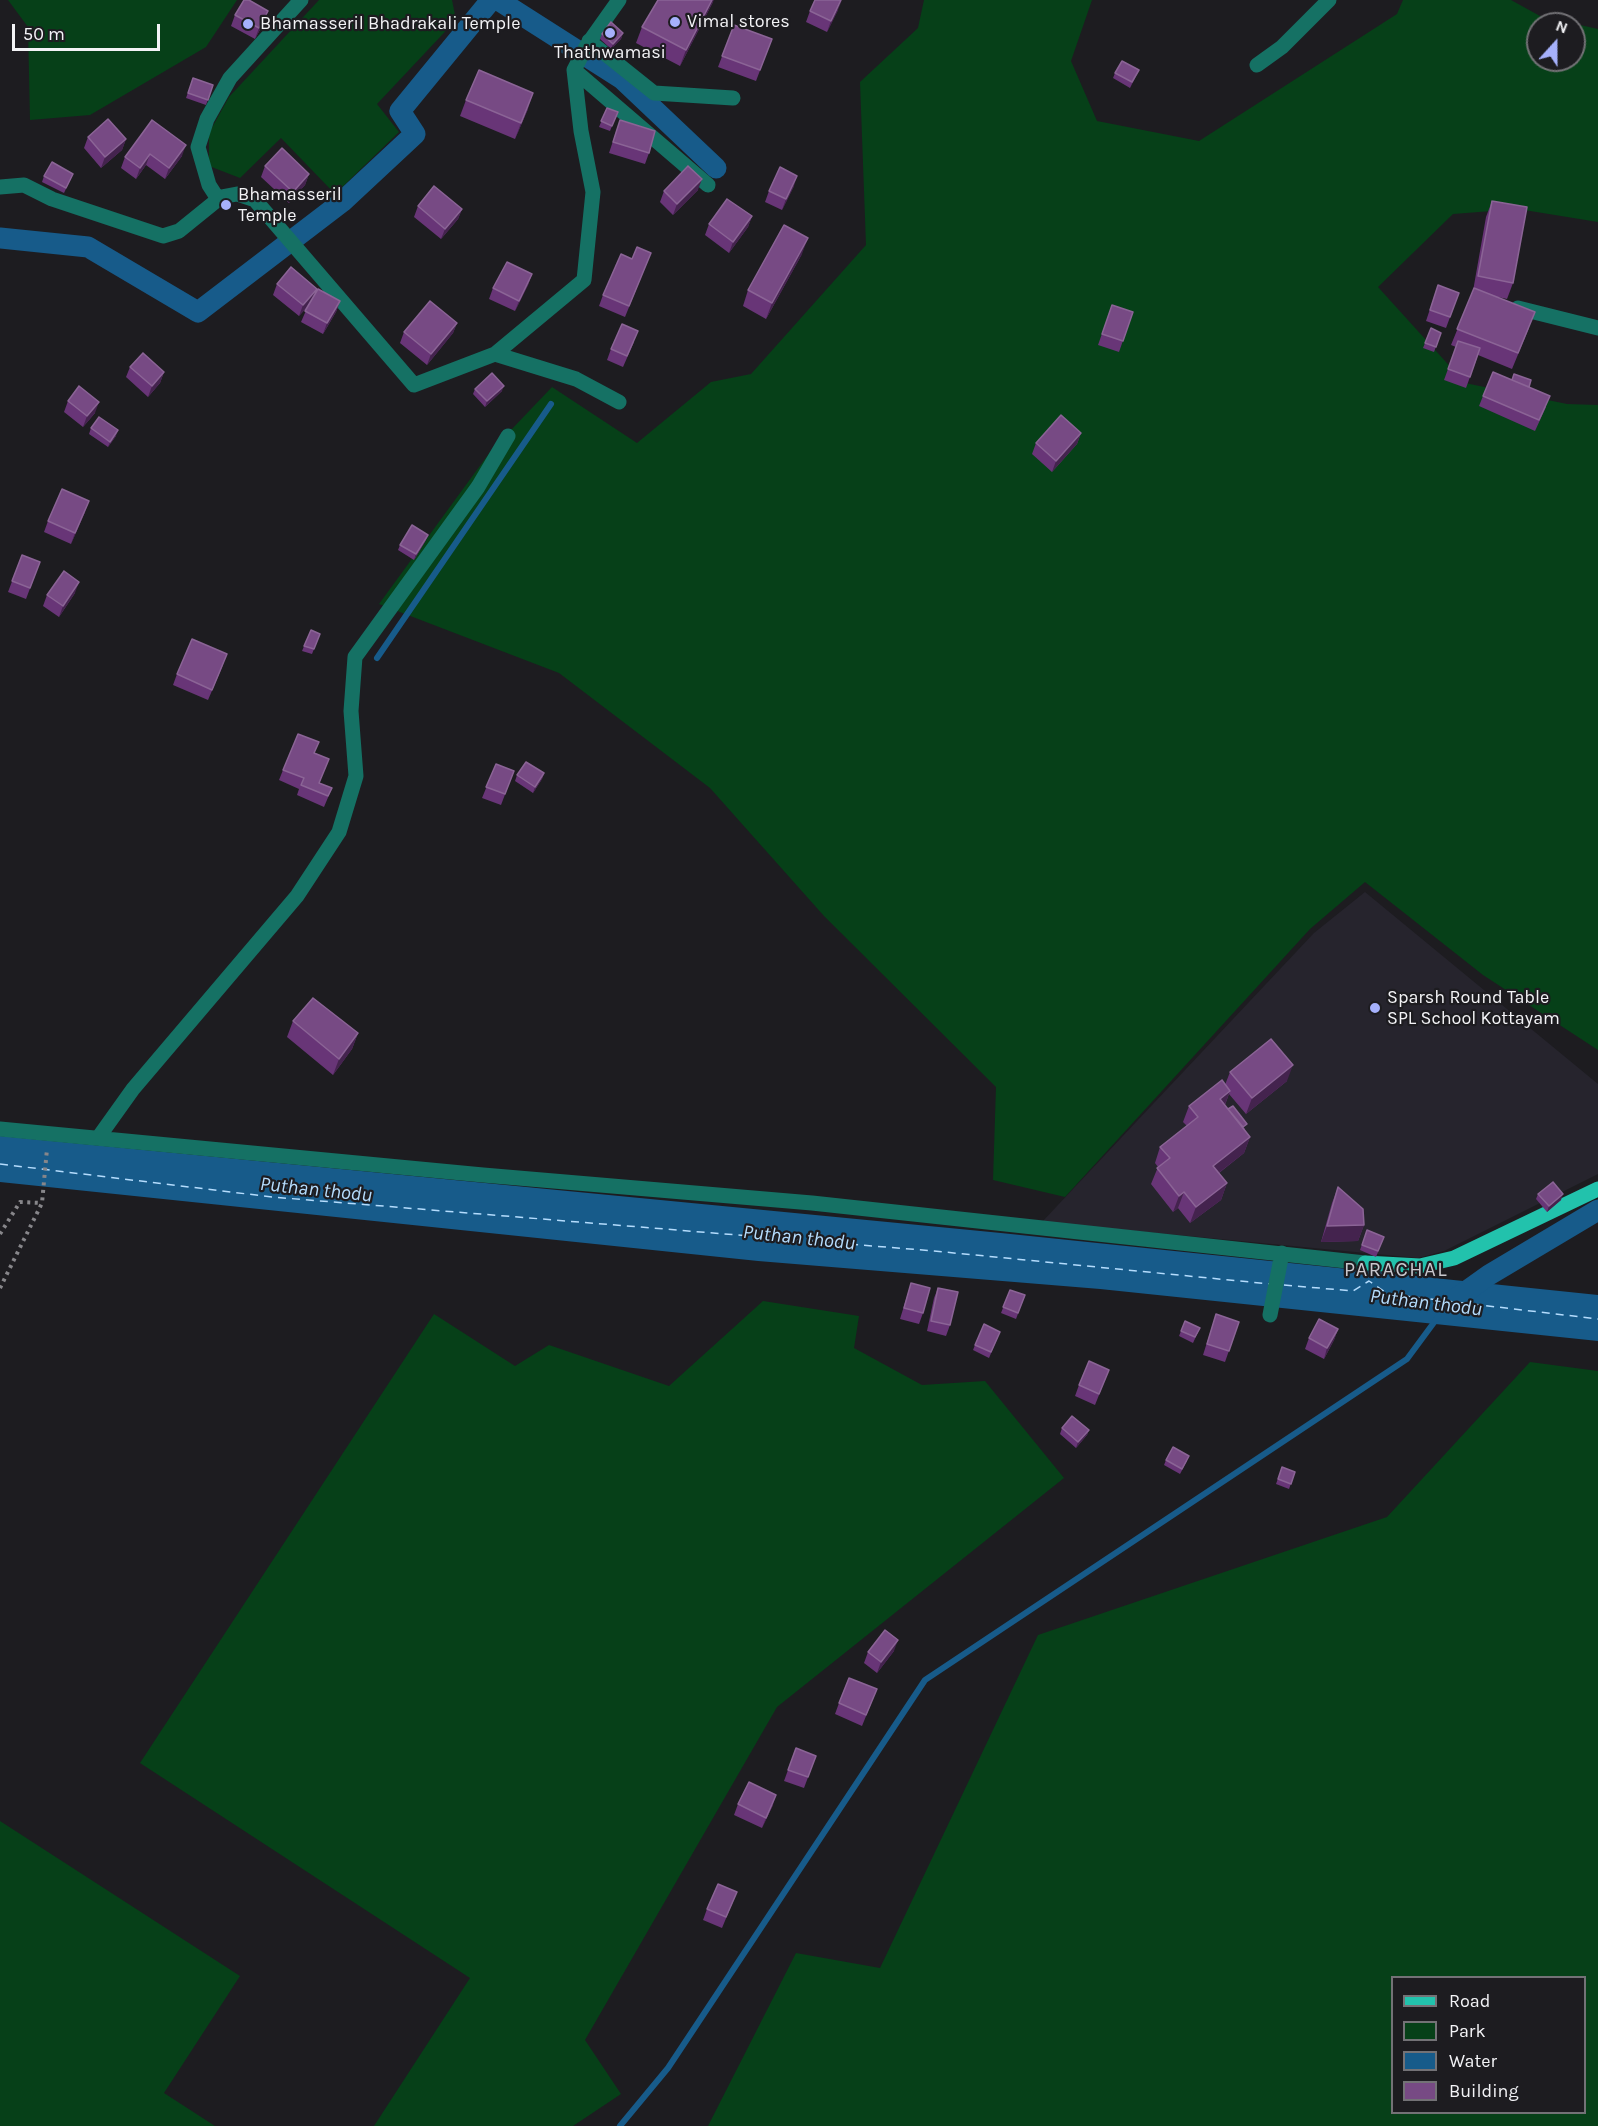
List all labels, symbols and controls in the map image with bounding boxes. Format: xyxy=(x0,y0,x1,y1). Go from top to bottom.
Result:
place label: Vimal stores xyxy=(687,11,790,33)
scale bar xyxy=(15,12,164,50)
north arrow xyxy=(1526,12,1586,72)
place label: Bhamasseril Bhadrakali Temple xyxy=(260,13,520,35)
marker: Vimal stores xyxy=(668,15,682,29)
text: N xyxy=(1553,16,1571,38)
marker: Bhamasseril Bhadrakali Temple xyxy=(241,17,255,31)
text: 50 m xyxy=(23,23,65,45)
marker: Thathwamasi xyxy=(603,26,617,40)
place label: Thathwamasi xyxy=(554,42,666,64)
place label: Bhamasseril Temple xyxy=(238,184,342,226)
marker: Bhamasseril Temple xyxy=(219,198,233,212)
place label: Sparsh Round Table SPL School Kottayam xyxy=(1387,987,1560,1030)
marker: Sparsh Round Table SPL School Kottayam xyxy=(1368,1001,1382,1015)
water label: Puthan thodu xyxy=(259,1172,373,1208)
water label: Puthan thodu xyxy=(742,1220,856,1256)
district label: PARACHAL xyxy=(1344,1258,1448,1282)
water label: Puthan thodu xyxy=(1369,1284,1483,1322)
legend xyxy=(1391,1976,1586,2114)
text: Road xyxy=(1449,1990,1490,2012)
text: Park xyxy=(1449,2020,1486,2042)
text: Water xyxy=(1449,2050,1497,2072)
text: Building xyxy=(1449,2080,1519,2102)

